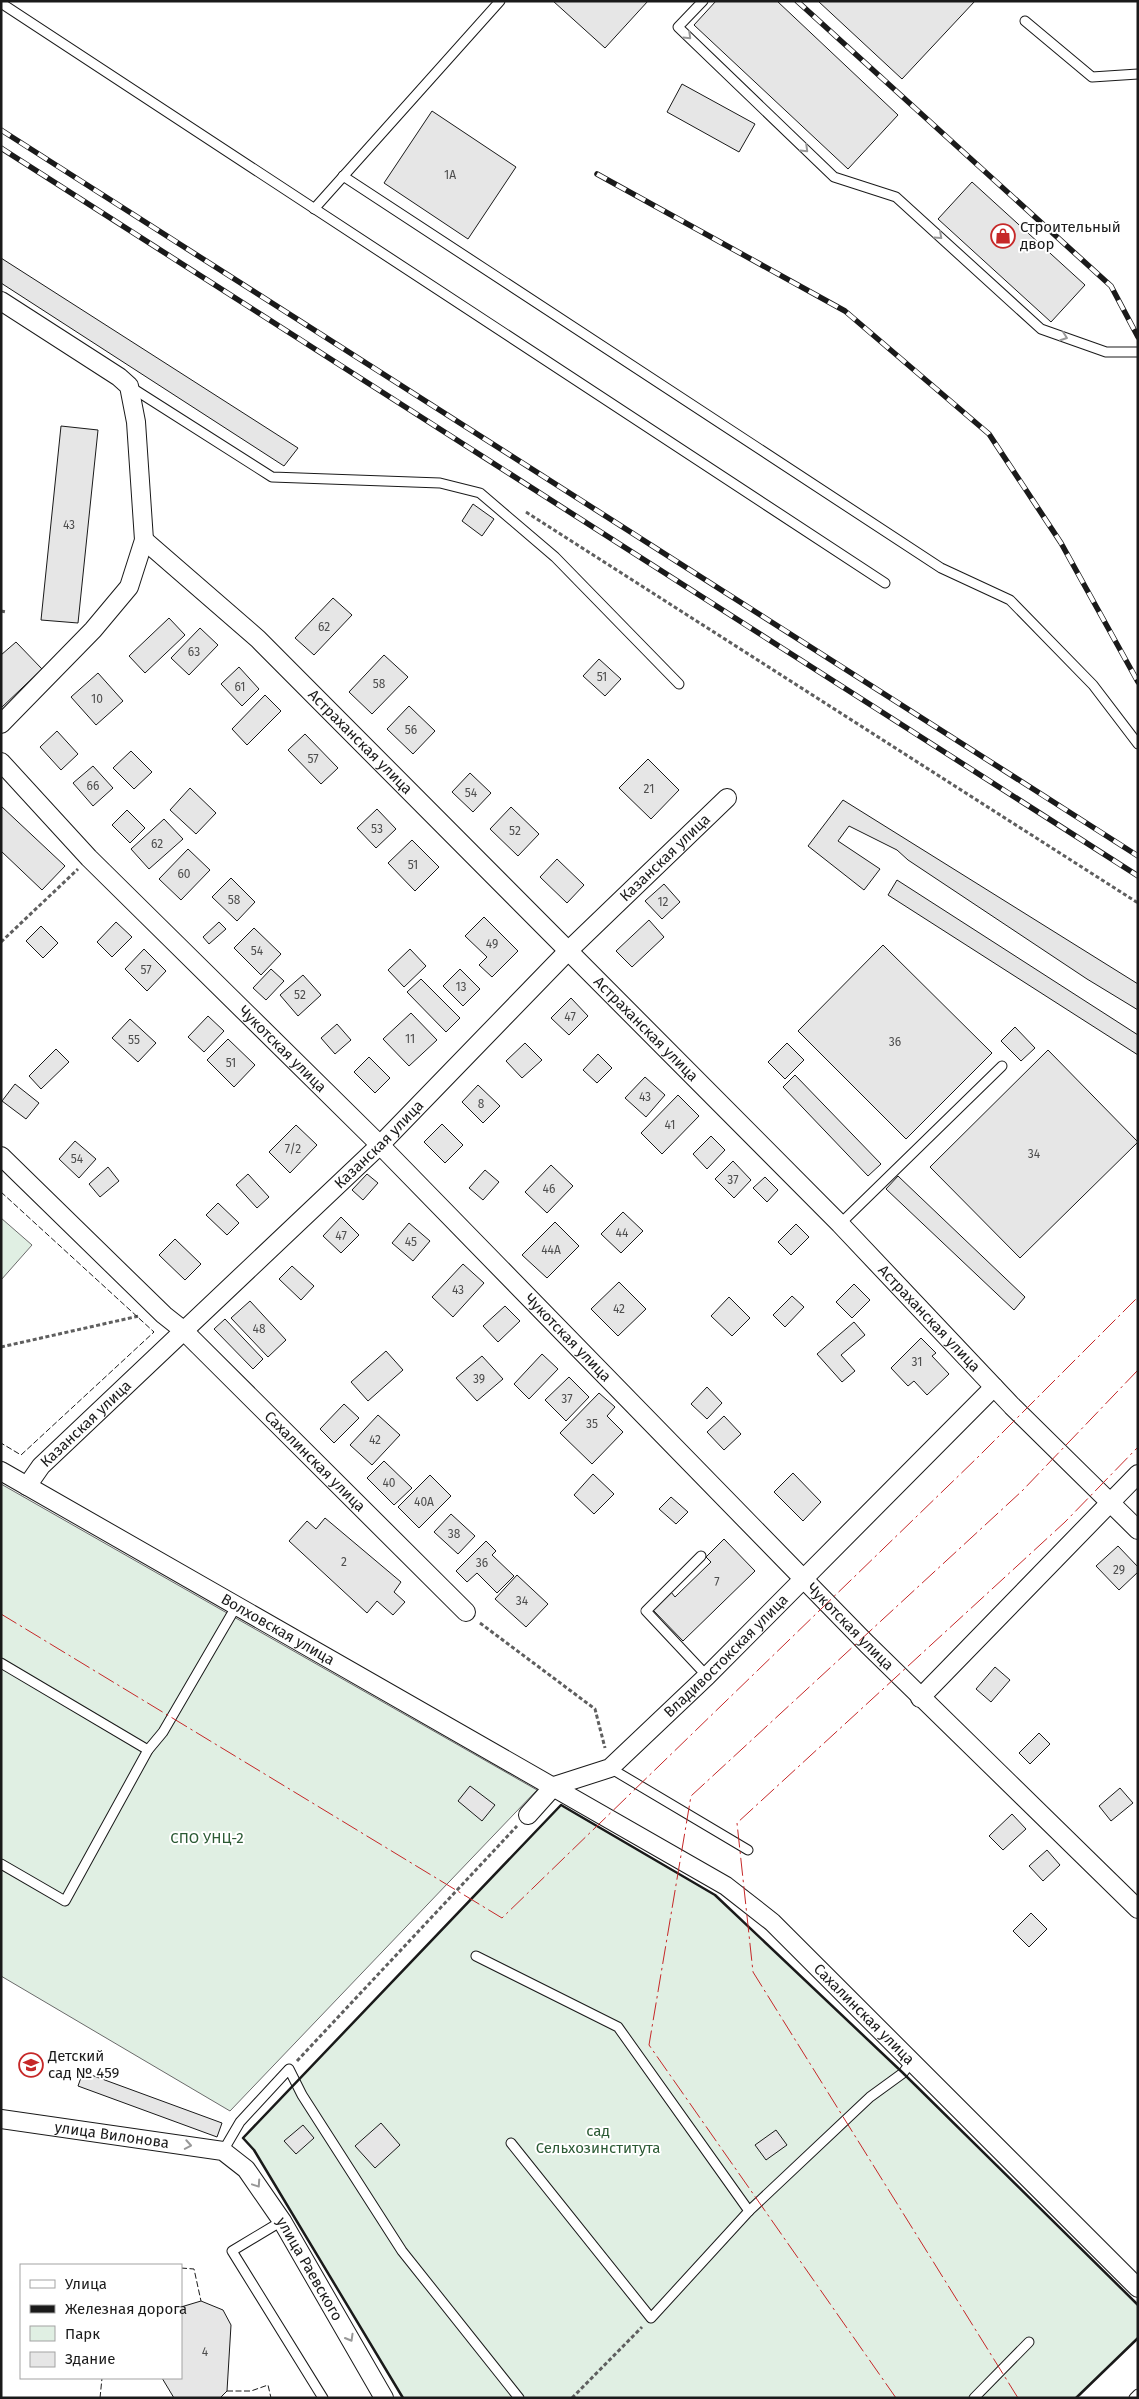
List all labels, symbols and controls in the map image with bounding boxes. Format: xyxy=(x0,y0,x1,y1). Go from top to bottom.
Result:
one-way arrow xyxy=(683,30,692,39)
one-way arrow xyxy=(800,143,809,152)
house number: 1А xyxy=(444,168,456,182)
place label: Строительный двор xyxy=(1020,218,1121,253)
shop icon: Строительный двор xyxy=(990,223,1016,249)
one-way arrow xyxy=(933,230,942,239)
one-way arrow xyxy=(1059,331,1068,341)
house number: 43 xyxy=(63,518,75,532)
house number: 62 xyxy=(318,620,330,634)
house number: 63 xyxy=(188,645,200,659)
house number: 51 xyxy=(597,670,607,684)
house number: 58 xyxy=(373,677,386,691)
house number: 61 xyxy=(234,680,246,694)
street label: Астраханская улица xyxy=(304,686,416,798)
house number: 10 xyxy=(91,692,103,706)
house number: 56 xyxy=(405,723,417,737)
house number: 57 xyxy=(307,752,319,766)
house number: 66 xyxy=(87,779,99,793)
house number: 21 xyxy=(644,782,654,796)
house number: 54 xyxy=(465,786,478,800)
street label: Казанская улица xyxy=(616,810,714,905)
house number: 53 xyxy=(371,822,383,836)
house number: 52 xyxy=(509,824,521,838)
house number: 62 xyxy=(151,837,163,851)
house number: 51 xyxy=(408,858,418,872)
house number: 60 xyxy=(177,867,191,881)
house number: 58 xyxy=(228,893,241,907)
house number: 12 xyxy=(657,895,669,909)
house number: 49 xyxy=(486,937,498,951)
house number: 54 xyxy=(251,944,264,958)
house number: 57 xyxy=(140,963,152,977)
street label: Астраханская улица xyxy=(590,973,702,1085)
house number: 13 xyxy=(455,980,467,994)
house number: 52 xyxy=(294,988,306,1002)
street label: Чукотская улица xyxy=(235,1002,330,1096)
house number: 47 xyxy=(564,1010,576,1024)
house number: 11 xyxy=(405,1032,415,1046)
house number: 55 xyxy=(128,1033,140,1047)
house number: 36 xyxy=(889,1035,901,1049)
house number: 51 xyxy=(226,1056,236,1070)
house number: 43 xyxy=(639,1090,651,1104)
street label: Казанская улица xyxy=(331,1096,427,1192)
house number: 8 xyxy=(478,1097,485,1111)
house number: 41 xyxy=(665,1118,675,1132)
house number: 7/2 xyxy=(285,1142,301,1156)
house number: 34 xyxy=(1028,1147,1041,1161)
house number: 54 xyxy=(71,1152,84,1166)
house number: 37 xyxy=(727,1173,739,1187)
house number: 46 xyxy=(543,1182,555,1196)
house number: 44 xyxy=(616,1226,629,1240)
house number: 47 xyxy=(335,1229,347,1243)
house number: 45 xyxy=(405,1235,417,1249)
house number: 44А xyxy=(541,1243,561,1257)
street label: Астраханская улица xyxy=(874,1261,984,1376)
house number: 43 xyxy=(452,1283,464,1297)
street label: Чукотская улица xyxy=(521,1290,615,1385)
house number: 42 xyxy=(613,1302,625,1316)
house number: 48 xyxy=(253,1322,266,1336)
house number: 31 xyxy=(912,1355,922,1369)
house number: 39 xyxy=(473,1372,485,1386)
street label: Казанская улица xyxy=(37,1376,135,1471)
house number: 37 xyxy=(561,1392,573,1406)
street label: Сахалинская улица xyxy=(261,1407,369,1515)
house number: 35 xyxy=(586,1417,598,1431)
house number: 42 xyxy=(369,1433,381,1447)
house number: 40 xyxy=(382,1476,396,1490)
house number: 40А xyxy=(414,1495,434,1509)
house number: 38 xyxy=(448,1527,461,1541)
house number: 2 xyxy=(341,1555,347,1569)
house number: 36 xyxy=(476,1556,488,1570)
house number: 29 xyxy=(1113,1563,1125,1577)
house number: 7 xyxy=(714,1575,720,1589)
street label: Чукотская улица xyxy=(803,1579,897,1674)
street label: Волховская улица xyxy=(218,1590,338,1669)
street label: Владивостокская улица xyxy=(660,1591,792,1721)
house number: 34 xyxy=(516,1594,529,1608)
park label: СПО УНЦ-2 xyxy=(170,1829,244,1847)
street label: Сахалинская улица xyxy=(810,1960,918,2068)
place label: Детский сад № 459 xyxy=(47,2047,119,2082)
school or university icon: Детский сад № 459 xyxy=(18,2052,44,2078)
street label: улица Вилонова xyxy=(53,2118,170,2152)
park label: сад Сельхозинститута xyxy=(536,2122,660,2157)
one-way arrow xyxy=(184,2139,193,2149)
one-way arrow xyxy=(251,2179,260,2188)
street label: улица Раевского xyxy=(273,2214,347,2324)
legend xyxy=(20,2264,182,2379)
text: Улица xyxy=(65,2275,107,2293)
text: Железная дорога xyxy=(65,2300,187,2318)
text: Парк xyxy=(65,2325,100,2343)
one-way arrow xyxy=(344,2333,354,2342)
house number: 4 xyxy=(202,2345,209,2359)
text: Здание xyxy=(65,2350,115,2368)

